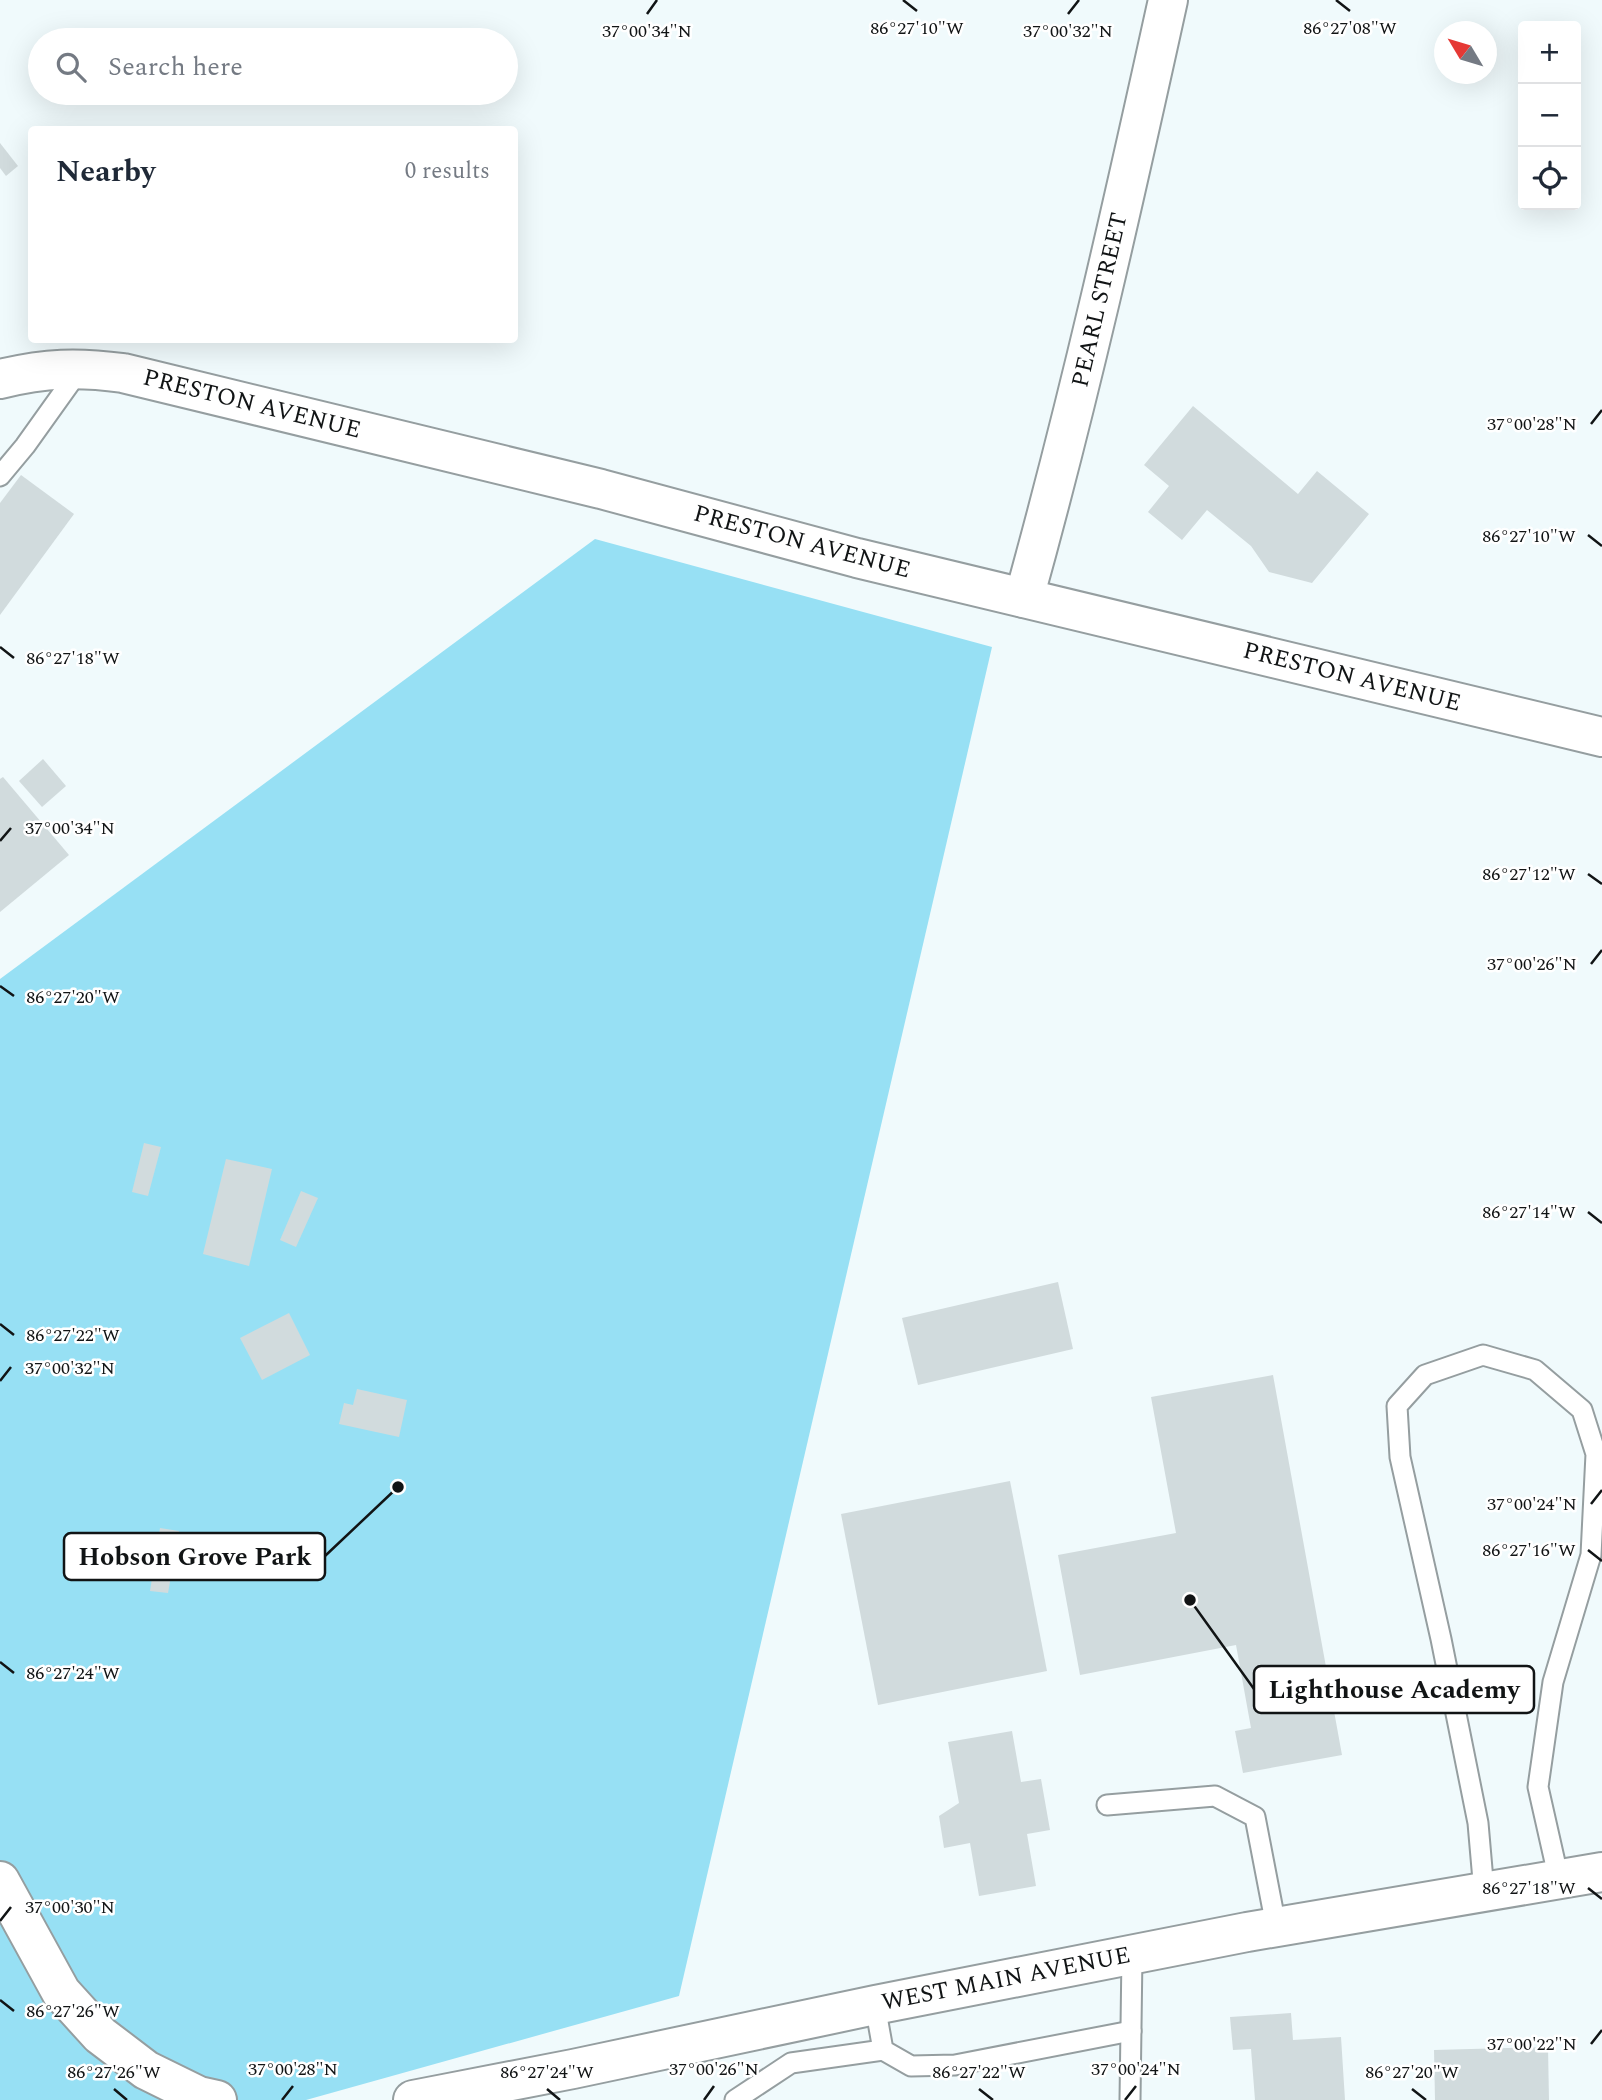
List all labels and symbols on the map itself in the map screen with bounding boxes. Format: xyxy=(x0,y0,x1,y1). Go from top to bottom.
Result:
text: 86°27'10"W xyxy=(870,15,964,42)
text: 86°27'08"W xyxy=(1303,15,1397,42)
text: 37°00'34"N xyxy=(602,18,692,45)
text: 37°00'32"N xyxy=(1023,18,1113,45)
north arrow xyxy=(1434,21,1497,84)
street label: PEARL STREET xyxy=(1062,209,1138,391)
street label: PRESTON AVENUE xyxy=(139,359,365,449)
text: 37°00'28"N xyxy=(1487,411,1577,438)
street label: PRESTON AVENUE xyxy=(689,496,915,588)
text: 86°27'10"W xyxy=(1482,523,1576,550)
street label: PRESTON AVENUE xyxy=(1239,632,1465,722)
text: 86°27'18"W xyxy=(26,645,120,672)
text: 37°00'34"N xyxy=(25,815,115,842)
text: 86°27'12"W xyxy=(1482,861,1576,888)
text: 37°00'26"N xyxy=(1487,951,1577,978)
text: 86°27'20"W xyxy=(26,984,120,1011)
text: 86°27'14"W xyxy=(1482,1199,1576,1226)
text: 86°27'22"W xyxy=(26,1322,120,1349)
text: 37°00'32"N xyxy=(25,1355,115,1382)
text: 37°00'24"N xyxy=(1487,1491,1577,1518)
callout: Hobson Grove Park xyxy=(64,1533,325,1580)
text: Hobson Grove Park xyxy=(78,1537,312,1577)
text: 86°27'16"W xyxy=(1482,1537,1576,1564)
text: 86°27'24"W xyxy=(26,1660,120,1687)
callout: Lighthouse Academy xyxy=(1254,1666,1534,1713)
text: Lighthouse Academy xyxy=(1268,1670,1521,1710)
text: 86°27'18"W xyxy=(1482,1875,1576,1902)
text: 37°00'30"N xyxy=(25,1894,115,1921)
street label: WEST MAIN AVENUE xyxy=(878,1937,1134,2021)
text: 86°27'26"W xyxy=(26,1998,120,2025)
text: 37°00'22"N xyxy=(1487,2031,1577,2058)
text: 37°00'28"N xyxy=(248,2056,338,2083)
text: 37°00'26"N xyxy=(669,2056,759,2083)
text: 37°00'24"N xyxy=(1091,2056,1181,2083)
text: 86°27'26"W xyxy=(67,2059,161,2086)
text: 86°27'24"W xyxy=(500,2059,594,2086)
text: 86°27'22"W xyxy=(932,2059,1026,2086)
text: 86°27'20"W xyxy=(1365,2059,1459,2086)

